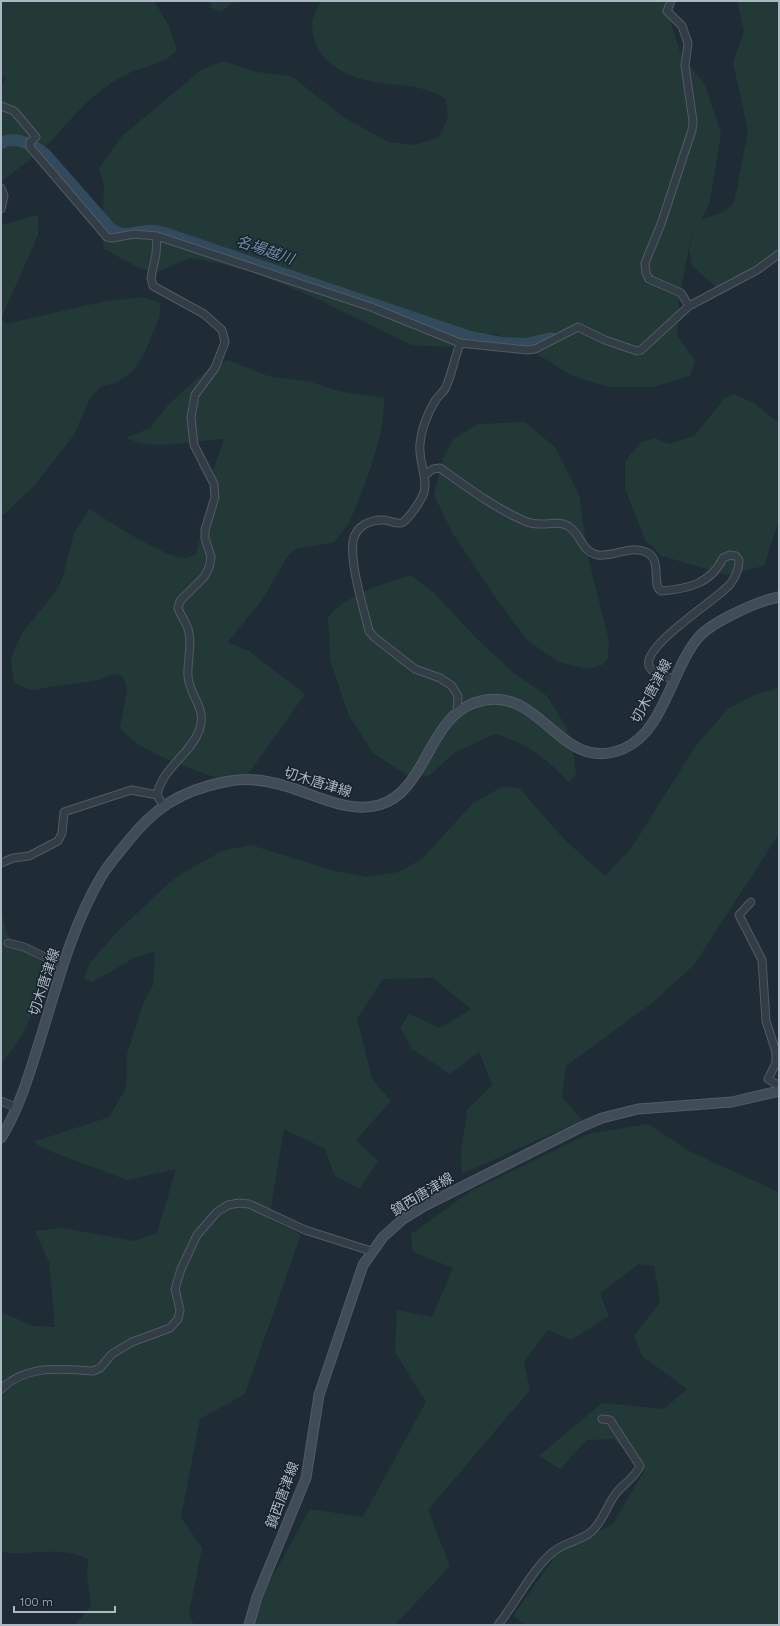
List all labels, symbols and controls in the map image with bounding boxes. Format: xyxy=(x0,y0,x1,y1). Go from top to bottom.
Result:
water label: 名場越川 xyxy=(234,231,299,269)
street label: 切木唐津線 xyxy=(627,656,675,726)
street label: 切木唐津線 xyxy=(282,763,354,801)
street label: 切木唐津線 xyxy=(25,946,63,1018)
street label: 鎮西唐津線 xyxy=(387,1168,457,1220)
street label: 鎮西唐津線 xyxy=(262,1459,302,1531)
scale bar xyxy=(14,1588,115,1614)
text: 100 m xyxy=(20,1594,53,1609)

